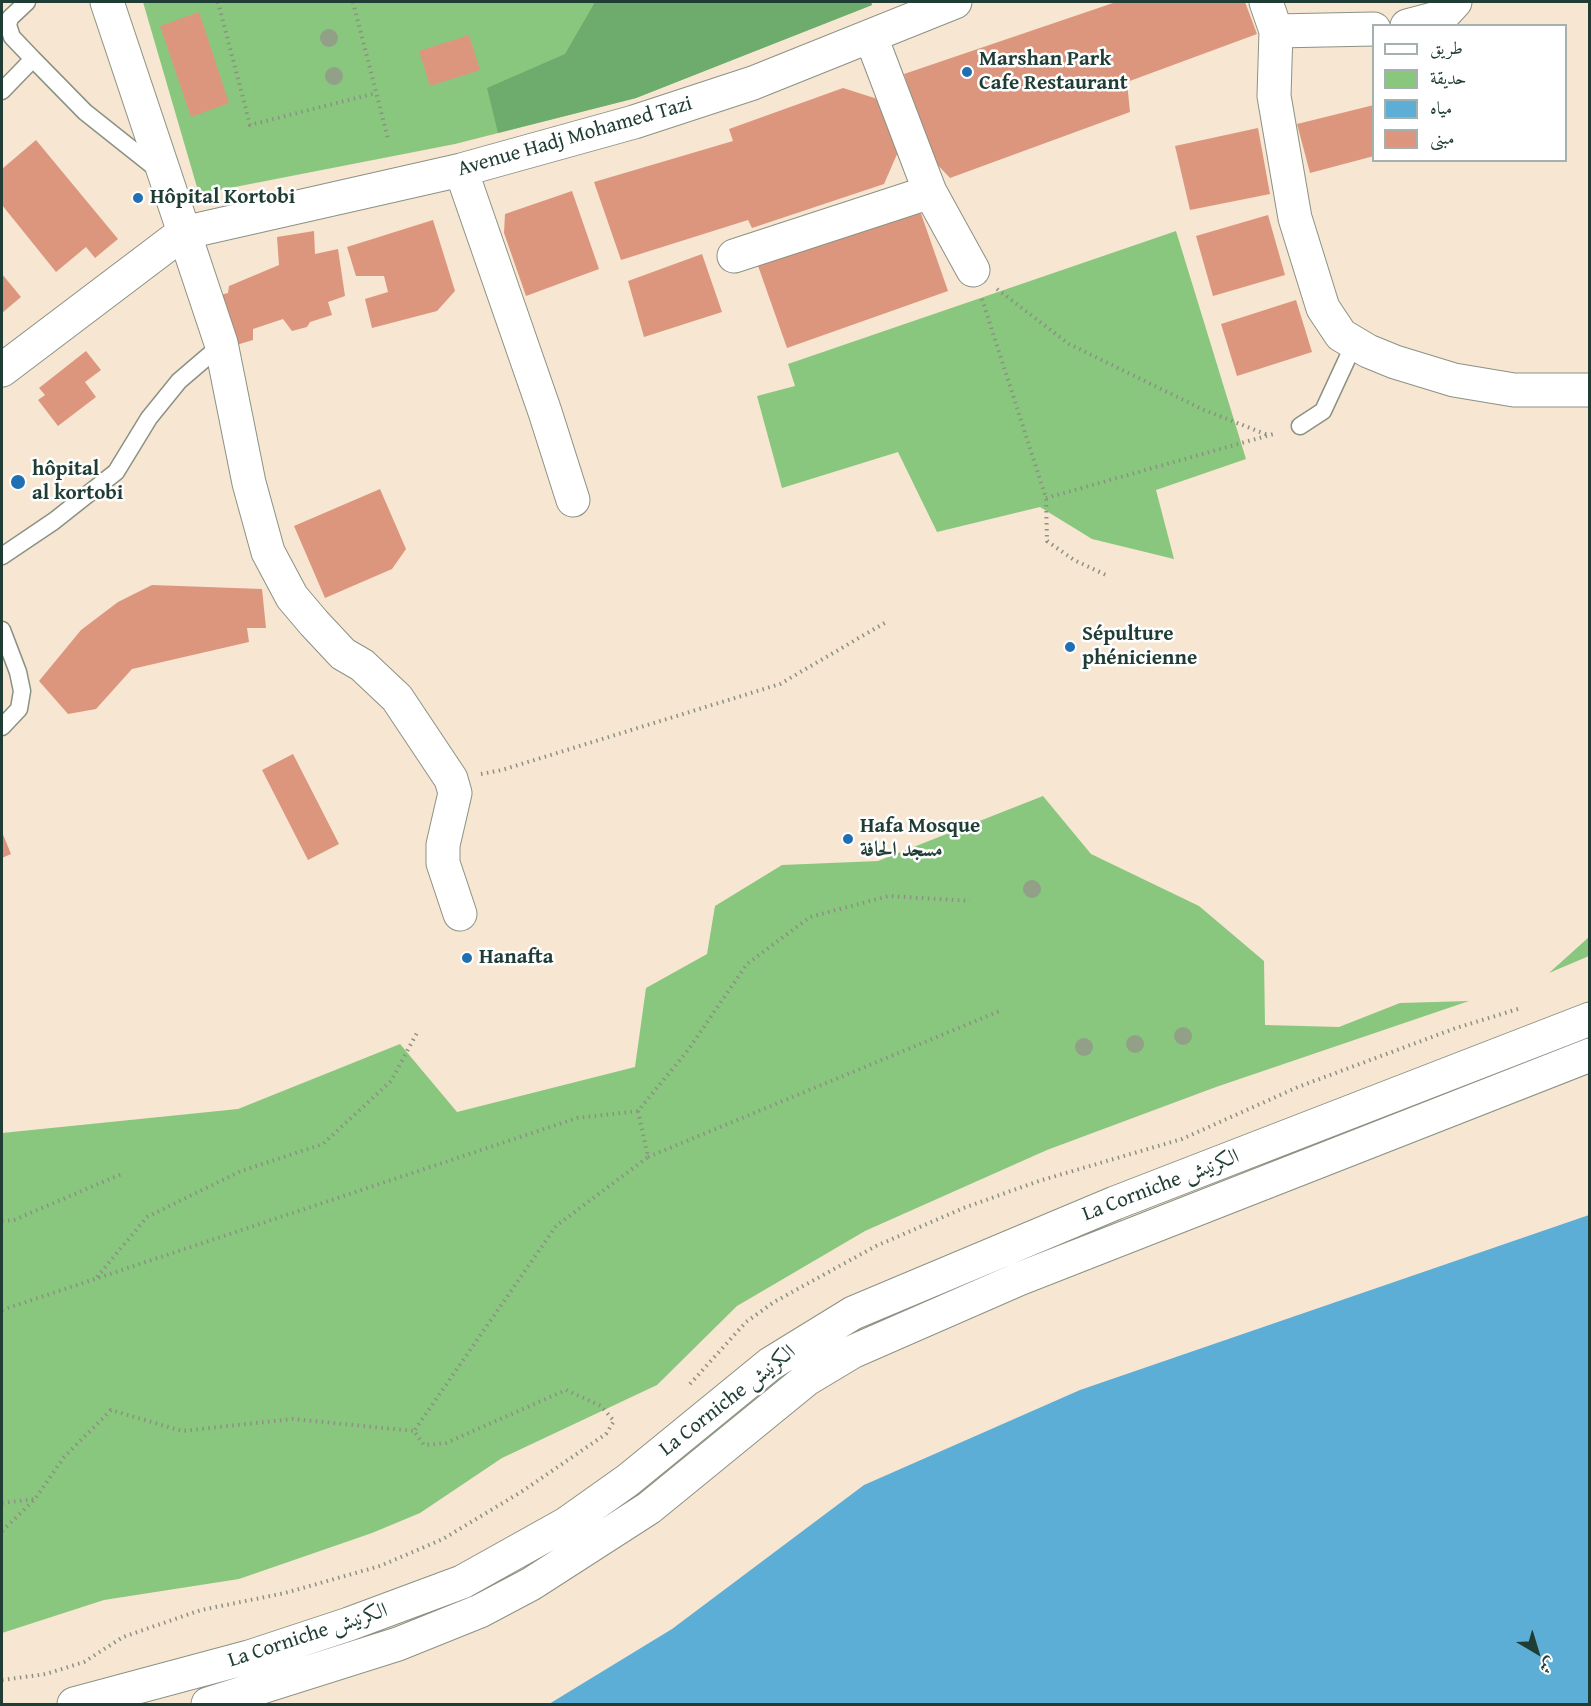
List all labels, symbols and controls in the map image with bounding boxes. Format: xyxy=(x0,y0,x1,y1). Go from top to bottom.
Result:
legend xyxy=(1372,24,1567,162)
text: طريق xyxy=(1430,34,1463,61)
place label: Marshan Park Cafe Restaurant xyxy=(979,47,1128,97)
text: حديقة xyxy=(1430,64,1466,91)
marker: Marshan Park Cafe Restaurant xyxy=(960,65,974,79)
street label: Avenue Hadj Mohamed Tazi xyxy=(455,91,695,183)
text: مياه xyxy=(1430,94,1452,121)
text: مبنى xyxy=(1430,124,1455,151)
place label: Hôpital Kortobi xyxy=(150,185,295,211)
marker: Hôpital Kortobi xyxy=(131,191,145,205)
place label: hôpital al kortobi xyxy=(32,457,123,507)
marker: hôpital al kortobi xyxy=(9,473,27,491)
place label: Sépulture phénicienne xyxy=(1082,622,1197,672)
marker: Sépulture phénicienne xyxy=(1063,640,1077,654)
place label: Hafa Mosque مسجد الحافة xyxy=(860,814,980,864)
marker: Hafa Mosque مسجد الحافة xyxy=(841,832,855,846)
place label: Hanafta xyxy=(479,945,554,971)
marker: Hanafta xyxy=(460,951,474,965)
street label: La Corniche الكرنيش xyxy=(1079,1145,1243,1227)
street label: La Corniche الكرنيش xyxy=(655,1340,801,1462)
street label: La Corniche الكرنيش xyxy=(225,1598,391,1674)
north arrow xyxy=(1507,1622,1567,1682)
text: ش xyxy=(1534,1652,1562,1681)

